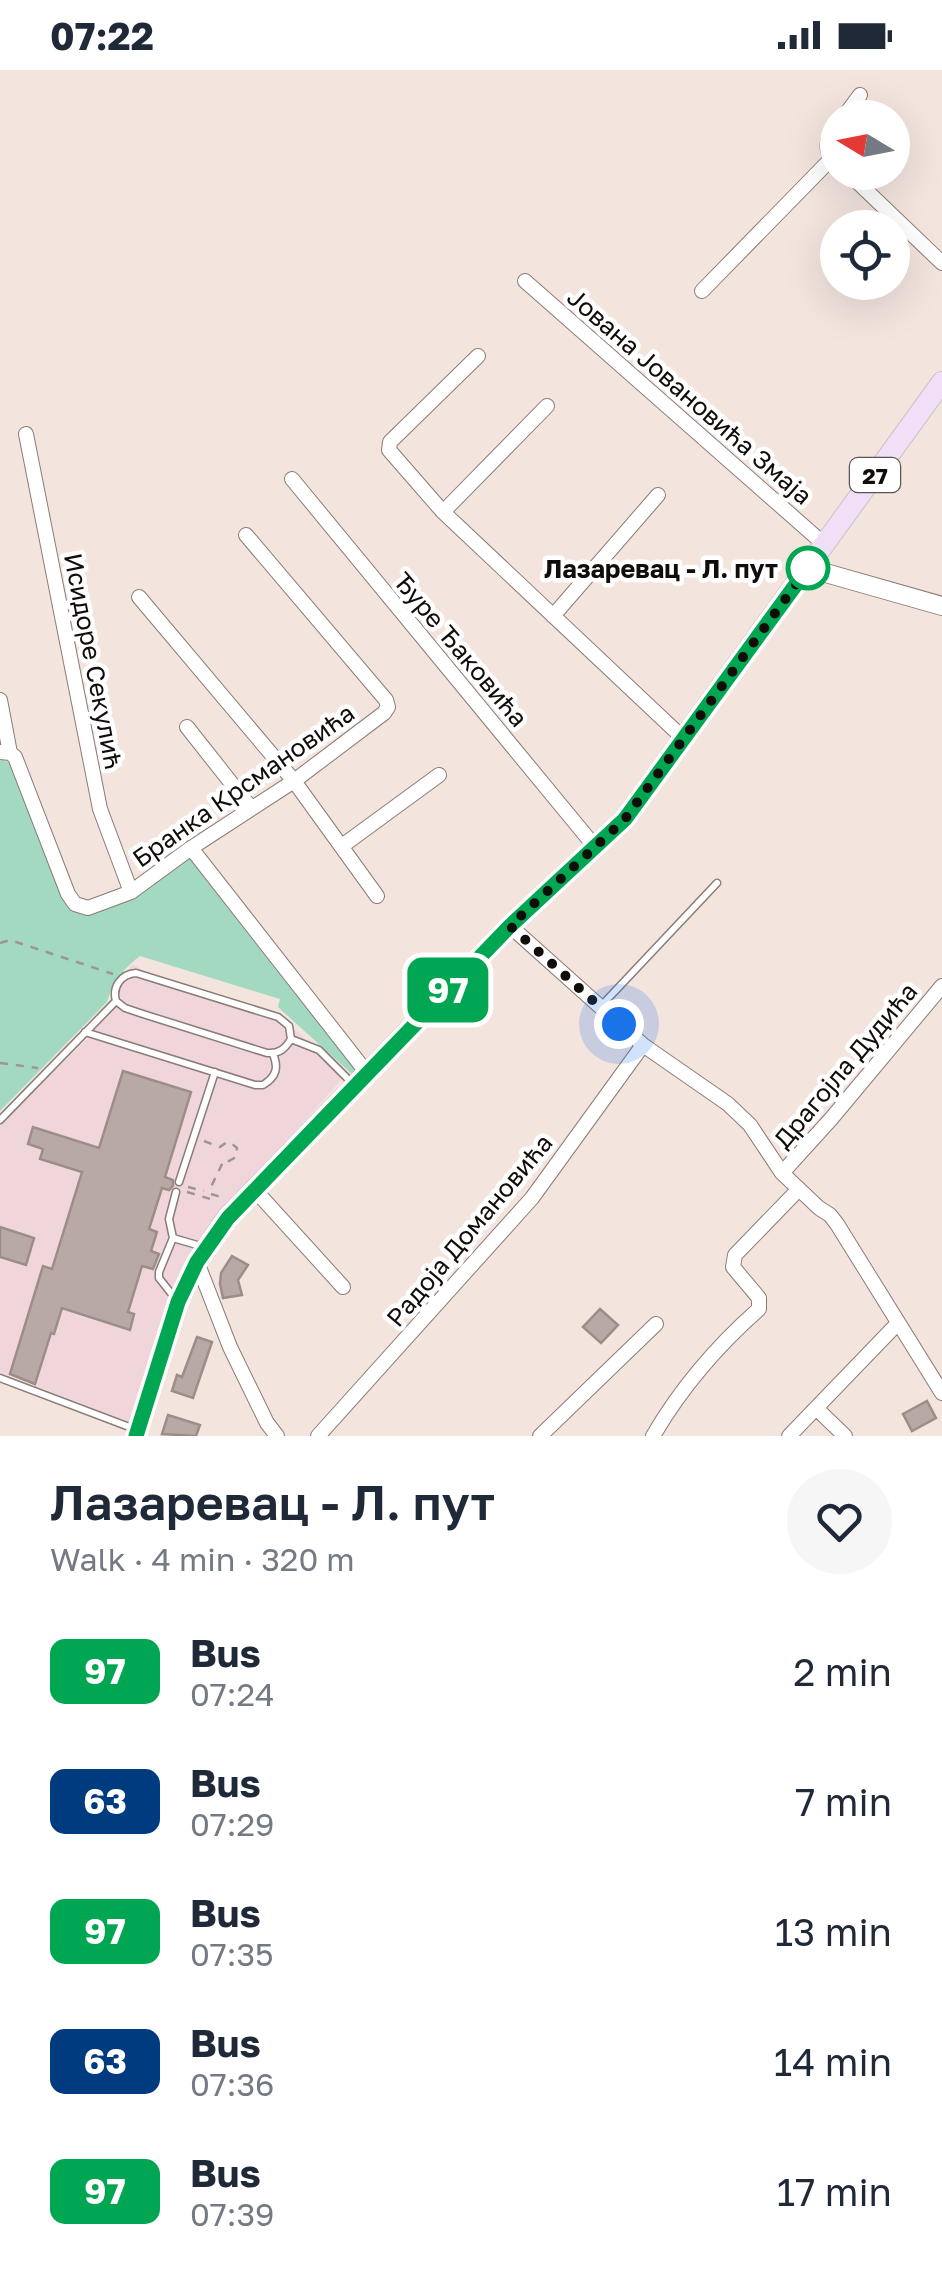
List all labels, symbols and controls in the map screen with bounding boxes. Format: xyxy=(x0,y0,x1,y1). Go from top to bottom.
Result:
text: 07:22 xyxy=(50,13,154,58)
north arrow xyxy=(820,100,910,190)
map controls xyxy=(820,100,910,300)
button: locate xyxy=(820,210,910,300)
street label: Јована Јовановића Змаја xyxy=(561,281,819,511)
road number: 27 xyxy=(850,458,900,492)
marker: Лазаревац - Л. пут xyxy=(787,547,829,589)
street label: Исидоре Секулић xyxy=(58,550,130,772)
place label: Лазаревац - Л. пут xyxy=(544,553,778,584)
street label: Ђуре Ђаковића xyxy=(387,565,535,733)
street label: Бранка Крсмановића xyxy=(126,697,360,873)
line badge: 97 xyxy=(403,958,493,1022)
text: 97 xyxy=(427,969,469,1011)
street label: Драгојла Дудића xyxy=(767,976,923,1154)
your location xyxy=(594,999,644,1049)
street label: Радоја Домановића xyxy=(379,1127,559,1333)
button: heart xyxy=(787,1469,892,1574)
text: Лазаревац - Л. пут xyxy=(50,1473,495,1531)
text: Walk · 4 min · 320 m xyxy=(50,1540,355,1578)
text: Bus xyxy=(190,1630,261,1675)
text: 2 min xyxy=(793,1649,892,1694)
text: 97 xyxy=(84,1650,126,1692)
text: 07:24 xyxy=(190,1675,274,1713)
text: Bus xyxy=(190,1760,261,1805)
text: 7 min xyxy=(795,1779,892,1824)
text: 63 xyxy=(83,1780,127,1822)
text: 07:29 xyxy=(190,1805,274,1843)
text: Bus xyxy=(190,1890,261,1935)
text: 13 min xyxy=(775,1909,892,1954)
text: 97 xyxy=(84,1910,126,1952)
text: 07:35 xyxy=(190,1935,274,1973)
text: Bus xyxy=(190,2020,261,2065)
text: 14 min xyxy=(774,2039,892,2084)
text: 63 xyxy=(83,2040,127,2082)
text: 07:36 xyxy=(190,2065,274,2103)
text: Bus xyxy=(190,2150,261,2195)
text: 17 min xyxy=(777,2169,892,2214)
text: 97 xyxy=(84,2170,126,2212)
text: 07:39 xyxy=(190,2195,274,2233)

